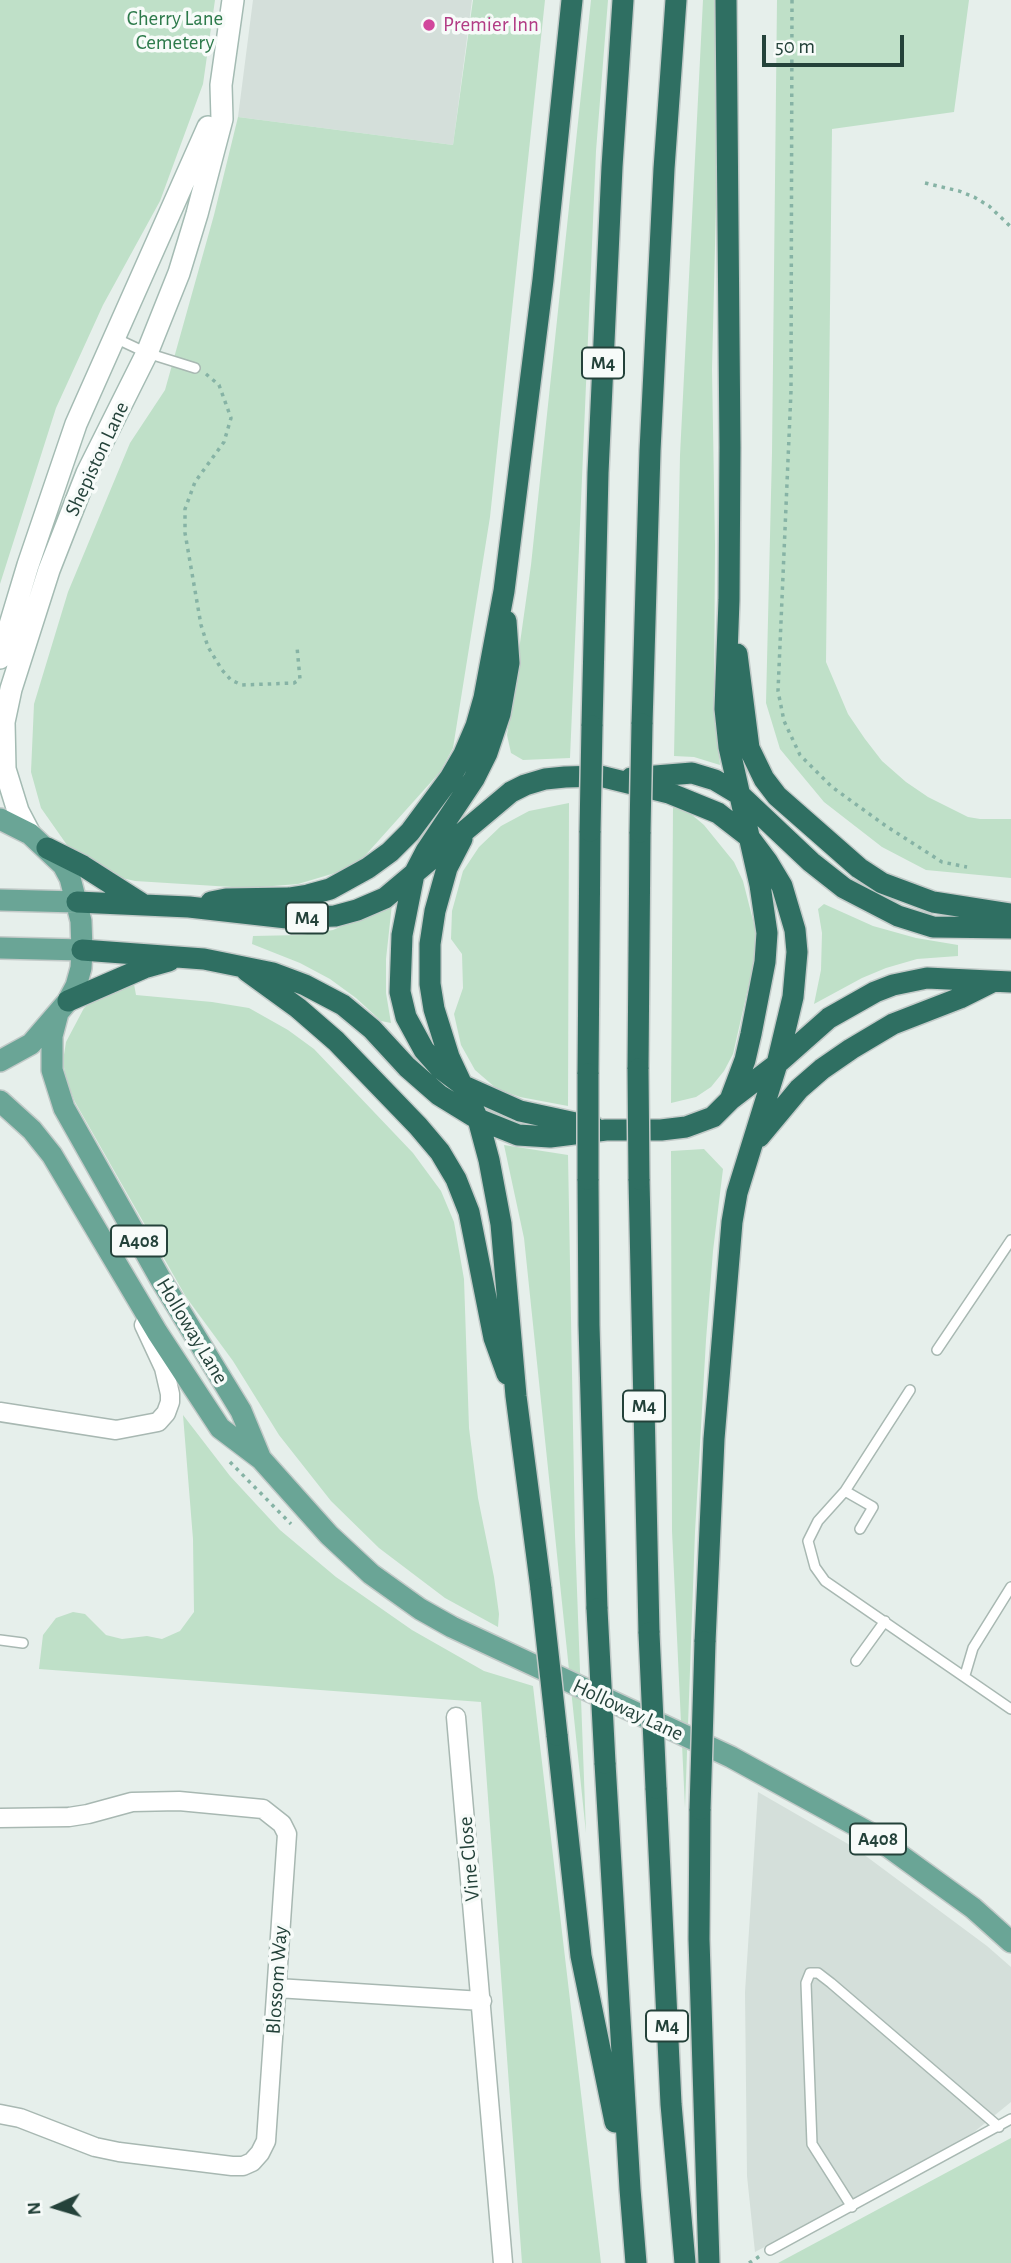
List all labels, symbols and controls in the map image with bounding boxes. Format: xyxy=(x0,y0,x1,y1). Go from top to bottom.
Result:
park label: Cherry Lane Cemetery xyxy=(127,6,223,56)
place label: Premier Inn xyxy=(443,12,539,38)
marker: Premier Inn xyxy=(421,17,437,33)
scale bar xyxy=(766,21,908,65)
text: 50 m xyxy=(775,36,815,57)
road number: M4 xyxy=(582,348,624,378)
street label: Shepiston Lane xyxy=(60,398,134,520)
road number: M4 xyxy=(286,902,328,934)
road number: A408 xyxy=(111,1226,167,1256)
street label: Holloway Lane xyxy=(151,1273,233,1389)
road number: M4 xyxy=(623,1390,665,1422)
street label: Holloway Lane xyxy=(569,1673,687,1747)
street label: Vine Close xyxy=(453,1816,485,1902)
road number: A408 xyxy=(850,1824,906,1854)
street label: Blossom Way xyxy=(261,1925,293,2035)
road number: M4 xyxy=(646,2010,688,2042)
north arrow xyxy=(21,2172,91,2242)
text: N xyxy=(25,2201,44,2216)

